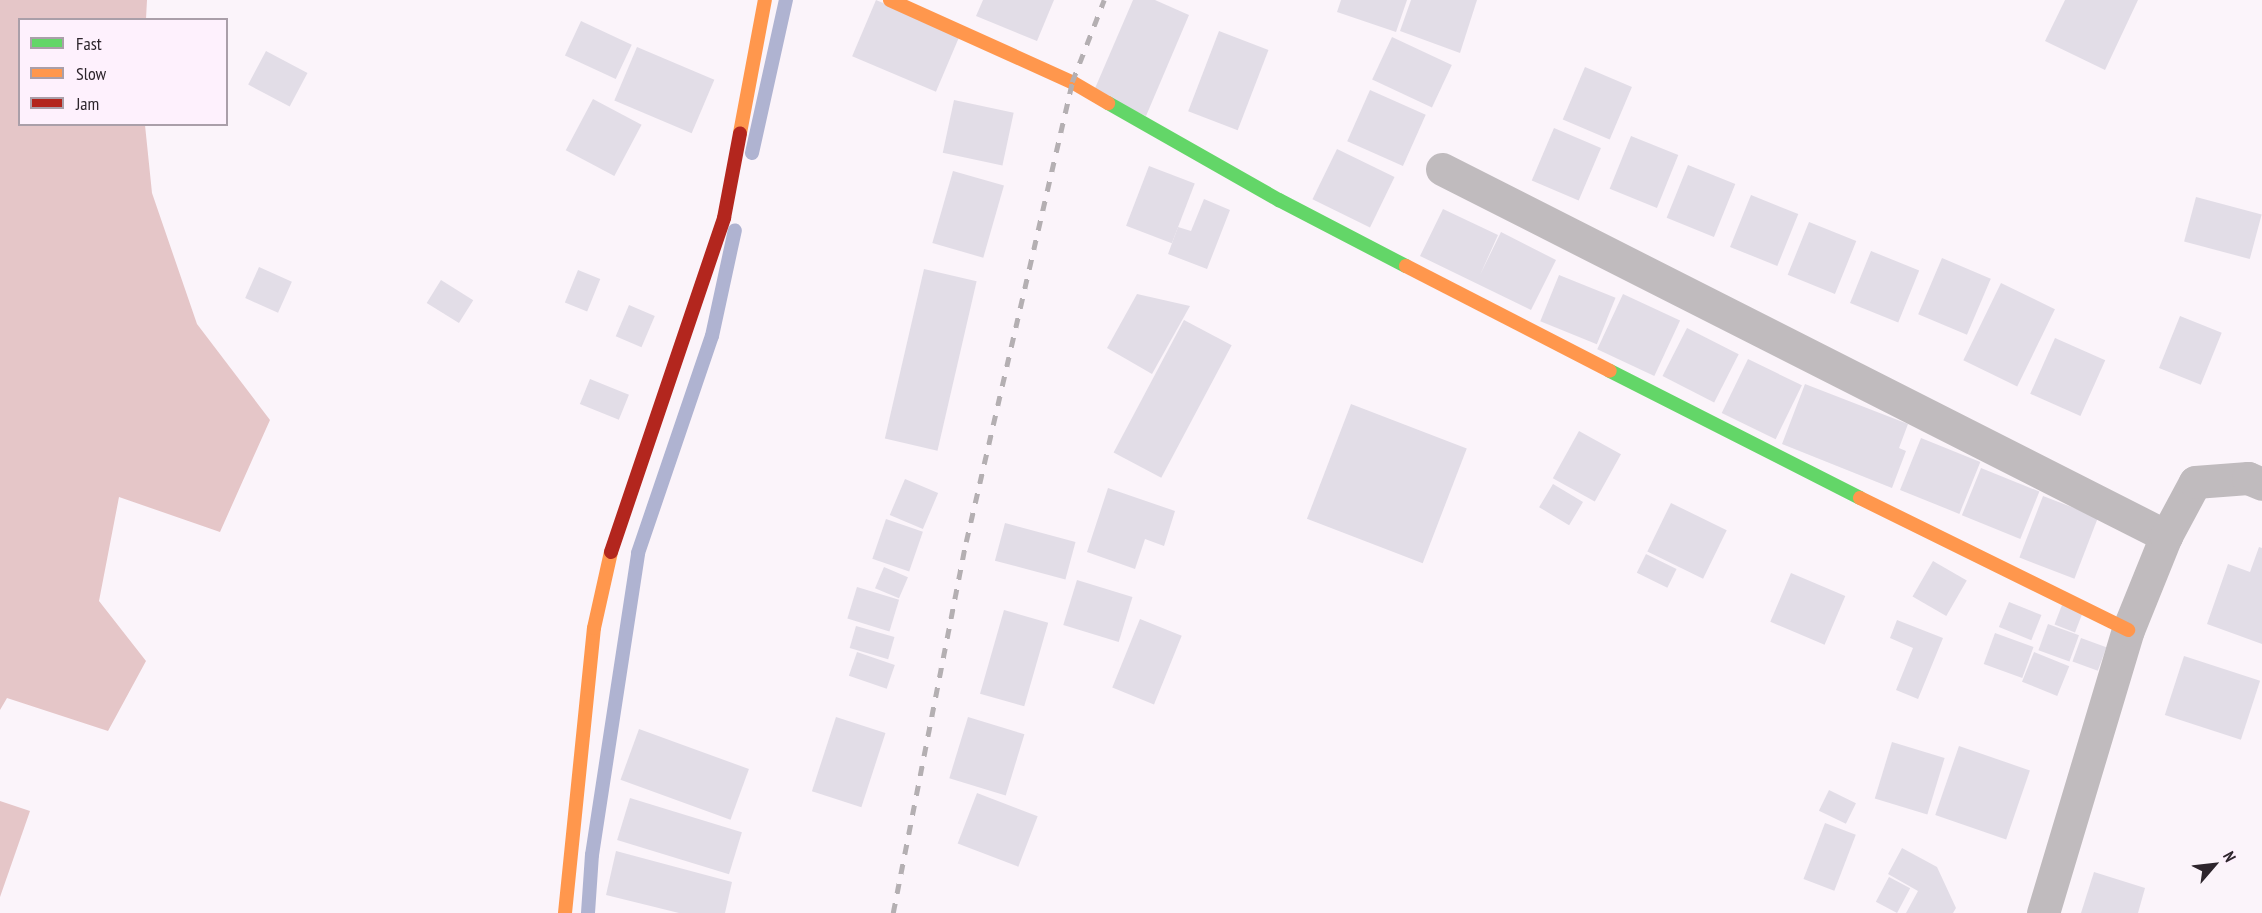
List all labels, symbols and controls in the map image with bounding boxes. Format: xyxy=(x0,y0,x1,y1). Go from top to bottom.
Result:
legend xyxy=(18,18,228,126)
text: Fast xyxy=(76,32,102,55)
text: Slow xyxy=(76,62,106,85)
text: Jam xyxy=(76,92,99,115)
north arrow xyxy=(2184,835,2244,895)
text: N xyxy=(2219,848,2241,865)

